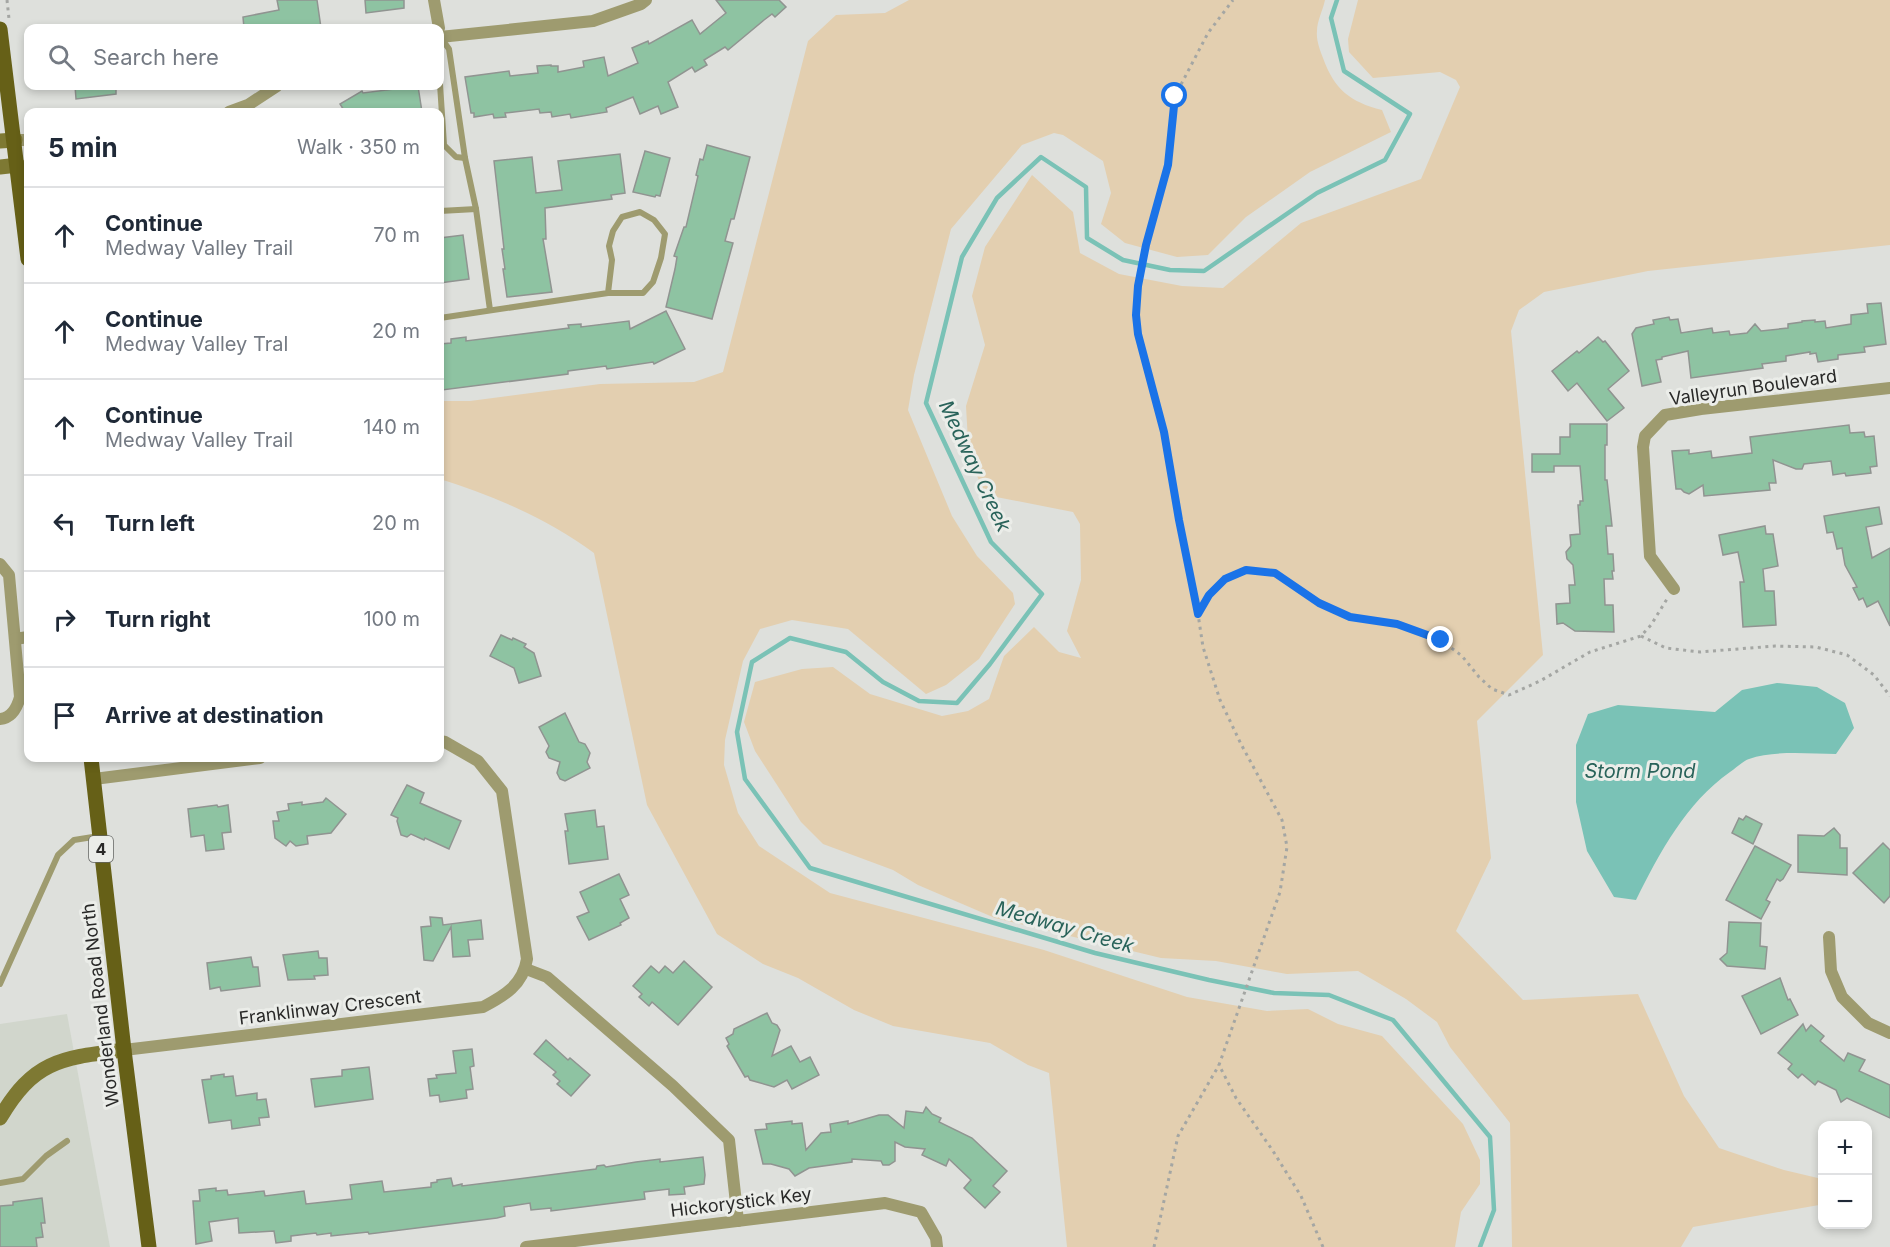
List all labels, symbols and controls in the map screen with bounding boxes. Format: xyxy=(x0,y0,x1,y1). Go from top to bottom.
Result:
search box xyxy=(24,24,444,90)
icon: search xyxy=(45,41,78,74)
text: Search here xyxy=(93,44,219,70)
route start xyxy=(1161,82,1187,108)
text: 5 min xyxy=(48,132,118,163)
text: Walk · 350 m xyxy=(297,135,420,159)
text: Continue xyxy=(105,210,203,236)
icon: ahead xyxy=(48,219,81,252)
text: 70 m xyxy=(373,223,420,247)
text: Medway Valley Trail xyxy=(105,236,293,260)
text: Continue xyxy=(105,306,203,332)
icon: ahead xyxy=(48,315,81,348)
text: 20 m xyxy=(372,319,420,343)
text: Medway Valley Tral xyxy=(105,332,288,356)
street label: Valleyrun Boulevard xyxy=(1668,365,1838,409)
water label: Medway Creek xyxy=(934,396,1016,537)
text: Continue xyxy=(105,402,203,428)
icon: ahead xyxy=(48,411,81,444)
text: 140 m xyxy=(363,415,420,439)
text: Medway Valley Trail xyxy=(105,428,293,452)
icon: left xyxy=(48,507,81,540)
text: Turn left xyxy=(105,510,195,536)
text: 20 m xyxy=(372,511,420,535)
icon: right xyxy=(48,603,81,636)
text: Turn right xyxy=(105,606,211,632)
text: 100 m xyxy=(363,607,420,631)
route end xyxy=(1427,626,1453,652)
icon: arrive xyxy=(48,699,81,732)
text: Arrive at destination xyxy=(105,702,324,728)
water label: Storm Pond xyxy=(1585,759,1696,783)
road number: 4 xyxy=(89,836,113,862)
water label: Medway Creek xyxy=(993,896,1138,958)
street label: Wonderland Road North xyxy=(77,902,123,1108)
street label: Franklinway Crescent xyxy=(238,985,422,1029)
map controls xyxy=(1818,1121,1872,1229)
button: + xyxy=(1818,1121,1872,1175)
button: − xyxy=(1818,1175,1872,1229)
street label: Hickorystick Key xyxy=(669,1183,813,1221)

